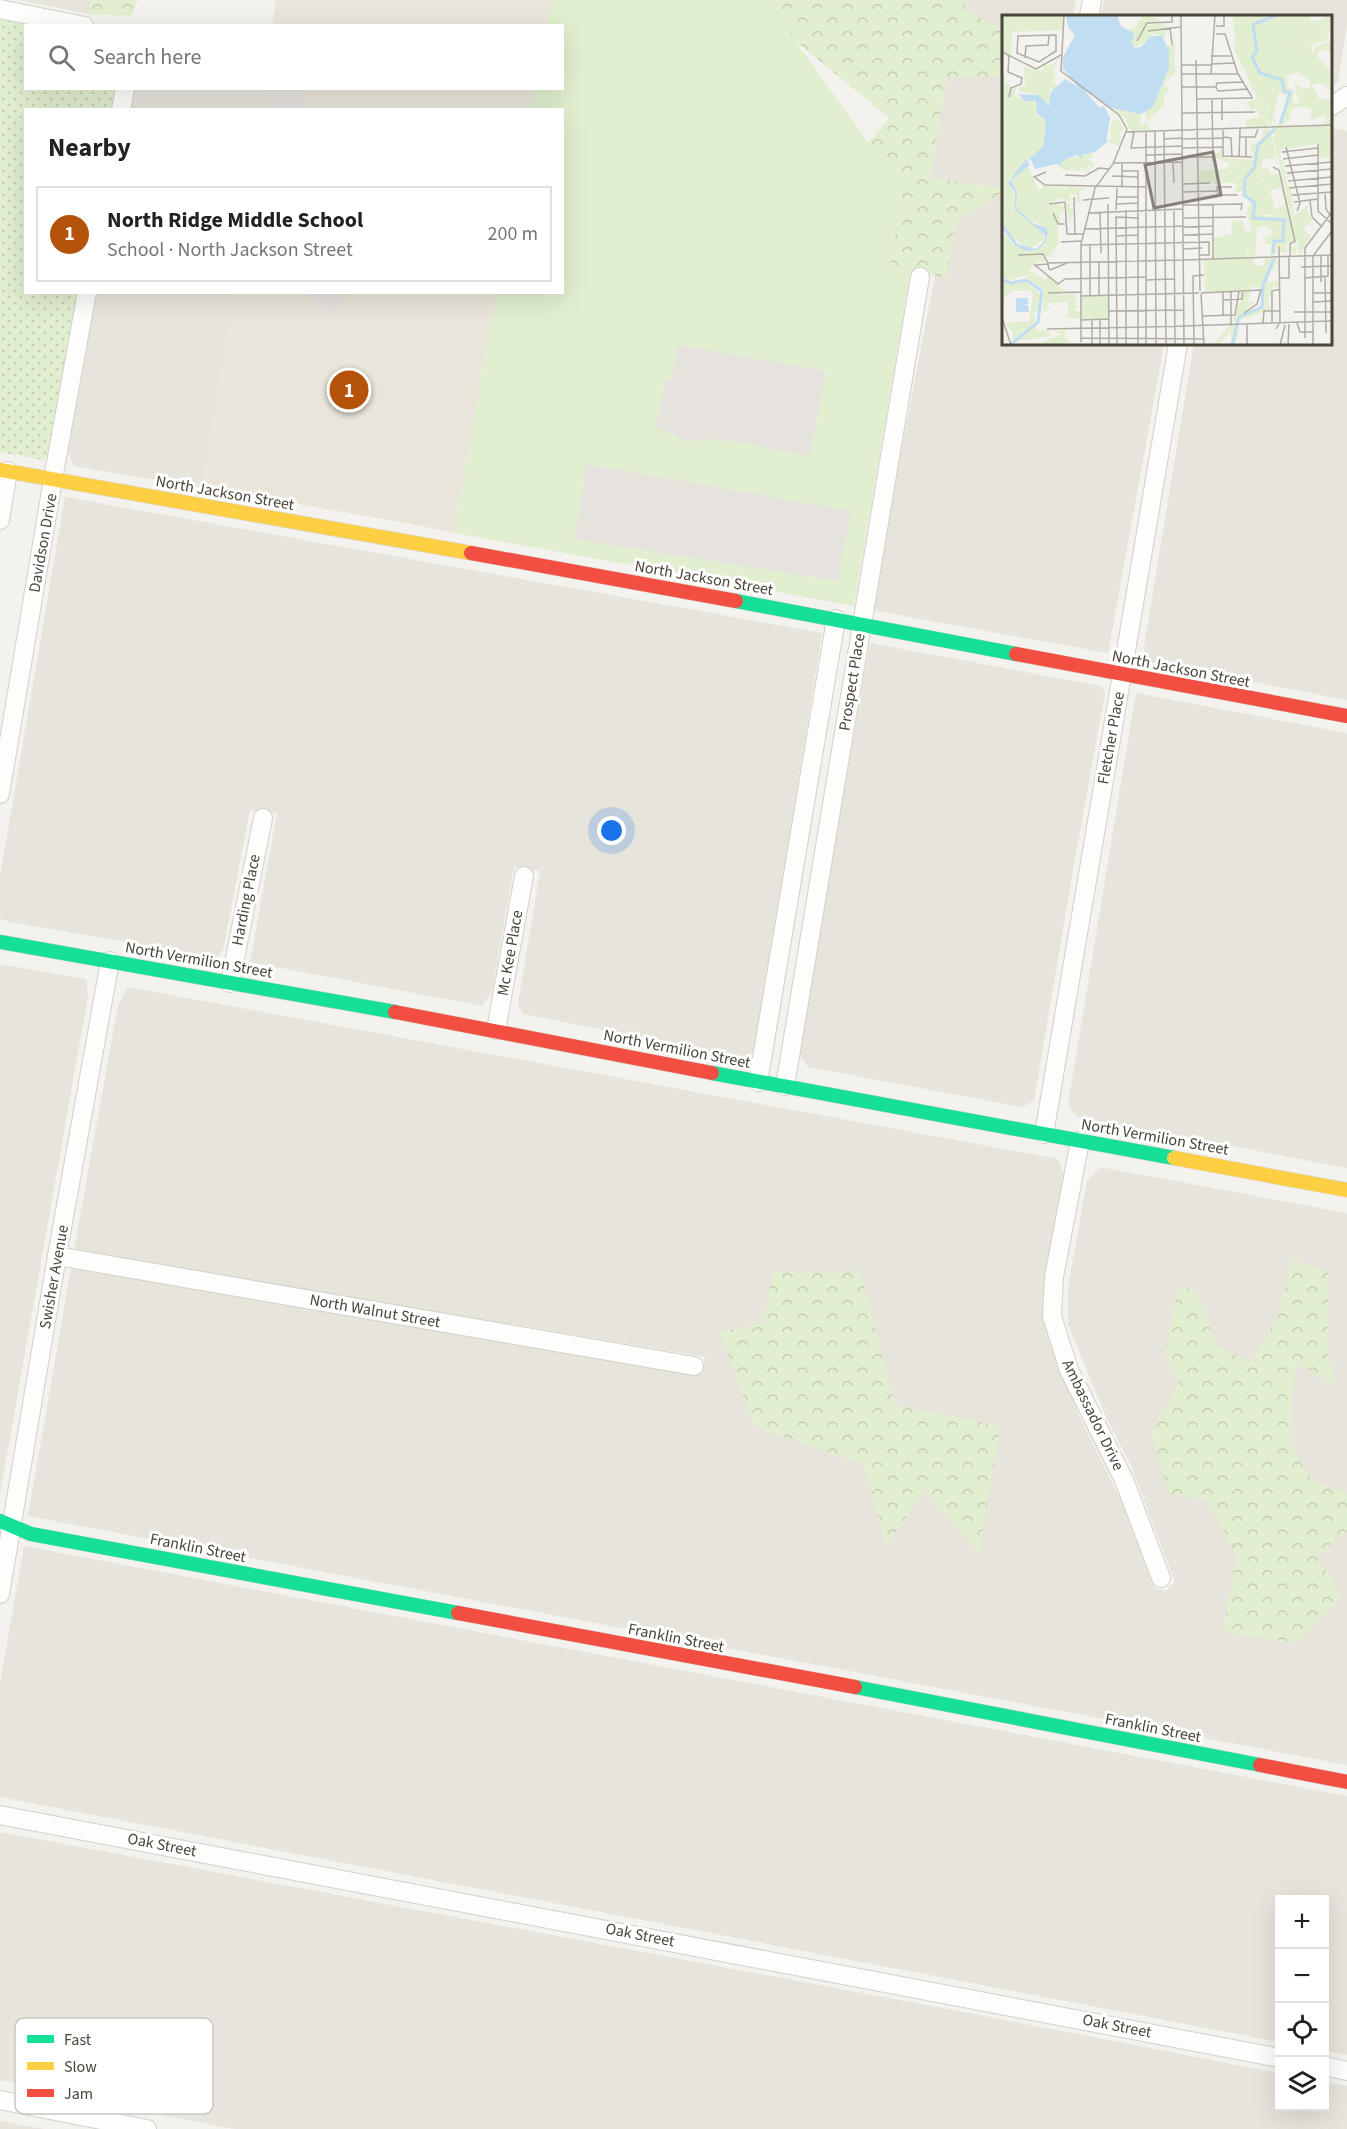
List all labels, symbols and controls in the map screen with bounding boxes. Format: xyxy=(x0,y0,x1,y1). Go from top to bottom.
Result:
inset map xyxy=(1002,15,1332,345)
search box xyxy=(24,24,564,90)
icon: search xyxy=(45,41,78,74)
text: Search here xyxy=(93,41,201,73)
text: Nearby xyxy=(48,129,131,166)
text: North Ridge Middle School xyxy=(107,204,363,236)
text: 1 xyxy=(64,220,75,248)
text: 200 m xyxy=(488,220,538,248)
text: School · North Jackson Street xyxy=(107,236,353,264)
pin: 1 xyxy=(330,368,368,412)
street label: North Jackson Street xyxy=(154,470,297,516)
street label: Davidson Drive xyxy=(23,492,63,594)
street label: North Jackson Street xyxy=(633,555,776,601)
street label: Prospect Place xyxy=(833,632,871,732)
street label: North Jackson Street xyxy=(1110,645,1253,693)
street label: Fletcher Place xyxy=(1092,690,1130,786)
your location xyxy=(597,816,626,845)
street label: Harding Place xyxy=(226,852,266,948)
street label: Mc Kee Place xyxy=(492,908,528,997)
street label: North Vermilion Street xyxy=(124,936,275,984)
street label: North Vermilion Street xyxy=(602,1024,753,1074)
street label: North Vermilion Street xyxy=(1080,1113,1231,1161)
street label: Swisher Avenue xyxy=(34,1223,74,1331)
street label: North Walnut Street xyxy=(308,1289,443,1333)
street label: Ambassador Drive xyxy=(1057,1356,1129,1474)
street label: Franklin Street xyxy=(148,1528,249,1568)
street label: Franklin Street xyxy=(626,1618,727,1658)
street label: Franklin Street xyxy=(1103,1708,1204,1748)
street label: Oak Street xyxy=(126,1828,199,1863)
map controls xyxy=(1275,1895,1329,2111)
button: + xyxy=(1275,1895,1329,1949)
street label: Oak Street xyxy=(604,1918,677,1953)
button: − xyxy=(1275,1949,1329,2003)
button: locate xyxy=(1275,2003,1329,2057)
street label: Oak Street xyxy=(1081,2009,1154,2044)
legend xyxy=(15,2018,213,2114)
text: Fast xyxy=(64,2029,92,2051)
text: Slow xyxy=(64,2056,97,2078)
button: layers xyxy=(1275,2057,1329,2111)
text: Jam xyxy=(64,2083,93,2105)

